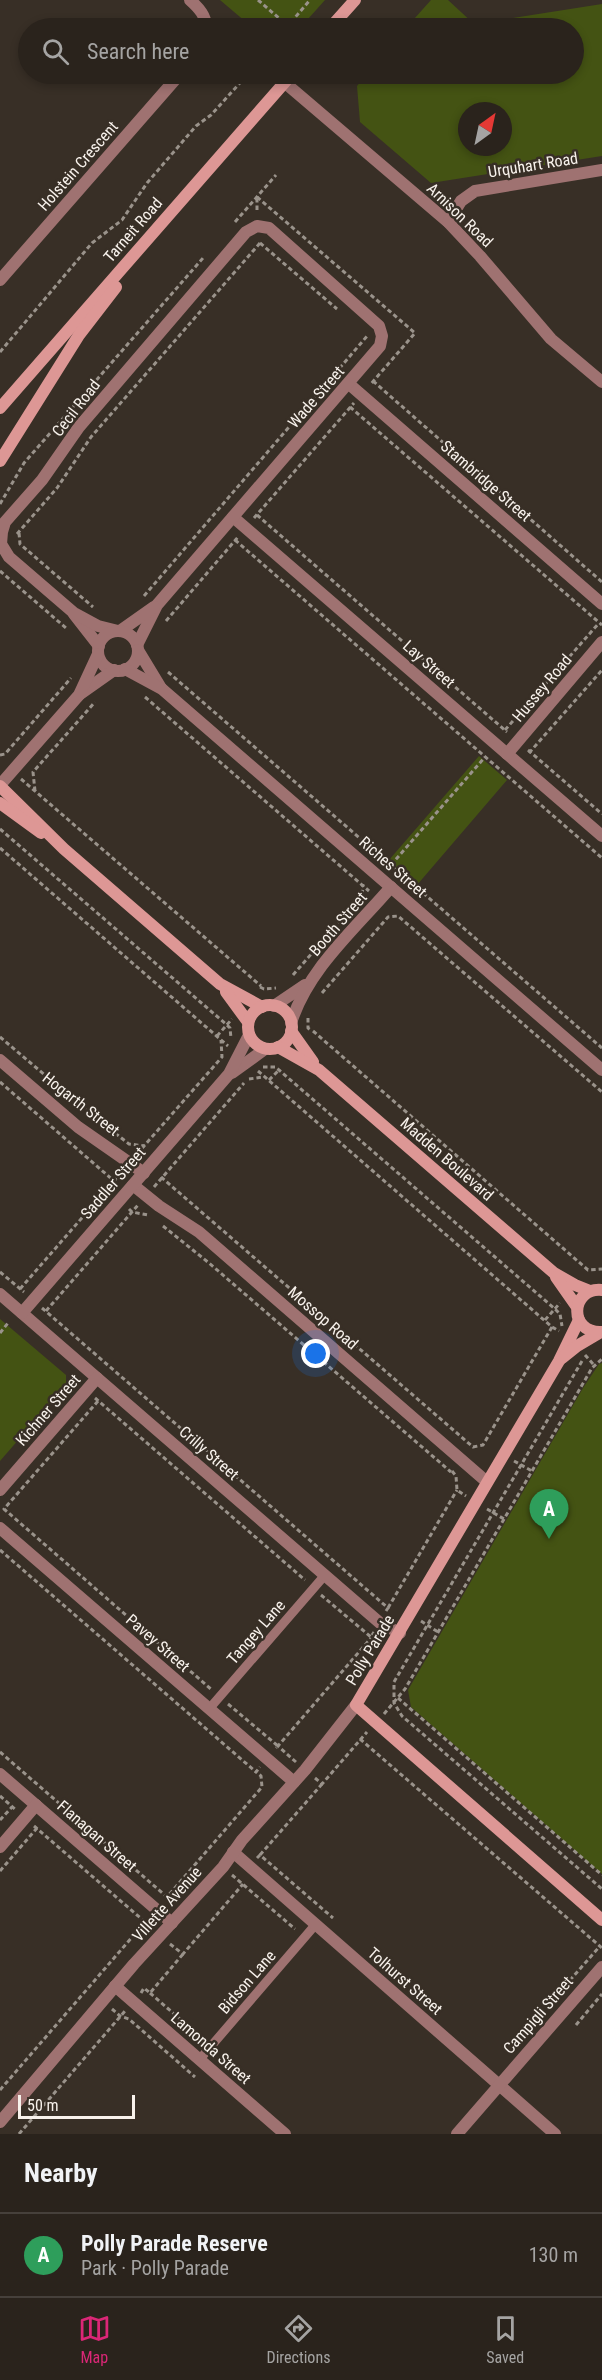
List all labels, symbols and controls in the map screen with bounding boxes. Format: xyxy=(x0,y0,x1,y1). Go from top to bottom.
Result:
search box xyxy=(18,18,584,84)
icon: search xyxy=(39,35,72,68)
text: Search here xyxy=(87,39,189,64)
north arrow xyxy=(458,102,512,156)
street label: Holstein Crescent xyxy=(34,117,122,215)
street label: Urquhart Road xyxy=(487,149,579,181)
street label: Arnison Road xyxy=(423,179,497,251)
street label: Tarneit Road xyxy=(100,194,166,266)
street label: Wade Street xyxy=(284,362,348,432)
street label: Cecil Road xyxy=(48,376,104,440)
street label: Stambridge Street xyxy=(437,437,535,526)
street label: Lay Street xyxy=(399,636,459,692)
street label: Hussey Road xyxy=(508,650,576,726)
street label: Riches Street xyxy=(355,833,431,902)
street label: Booth Street xyxy=(305,888,371,960)
street label: Hogarth Street xyxy=(39,1068,123,1140)
street label: Madden Boulevard xyxy=(397,1113,497,1205)
street label: Saddler Street xyxy=(77,1143,150,1223)
street label: Mossop Road xyxy=(284,1282,362,1354)
your location xyxy=(301,1339,330,1368)
street label: Kichner Street xyxy=(12,1370,84,1450)
street label: Crilly Street xyxy=(175,1422,243,1484)
pin: A xyxy=(530,1490,568,1539)
street label: Tangey Lane xyxy=(223,1596,289,1668)
street label: Pavey Street xyxy=(122,1610,194,1676)
street label: Polly Parade xyxy=(342,1611,398,1689)
street label: Flanagan Street xyxy=(53,1796,141,1876)
street label: Villette Avenue xyxy=(128,1863,206,1945)
street label: Tolhurst Street xyxy=(364,1943,446,2019)
street label: Bidson Lane xyxy=(214,1946,280,2018)
street label: Campigli Street xyxy=(499,1972,577,2058)
street label: Lamonda Street xyxy=(167,2008,255,2088)
scale bar xyxy=(18,2092,135,2120)
text: 50 m xyxy=(27,2096,59,2115)
text: Nearby xyxy=(24,2158,98,2188)
text: Polly Parade Reserve xyxy=(81,2231,268,2256)
text: A xyxy=(38,2243,49,2267)
text: 130 m xyxy=(529,2243,578,2267)
text: Park · Polly Parade xyxy=(81,2256,229,2280)
tab: Map xyxy=(78,2312,111,2367)
tab: Directions xyxy=(267,2312,330,2367)
tab: Saved xyxy=(486,2312,524,2367)

